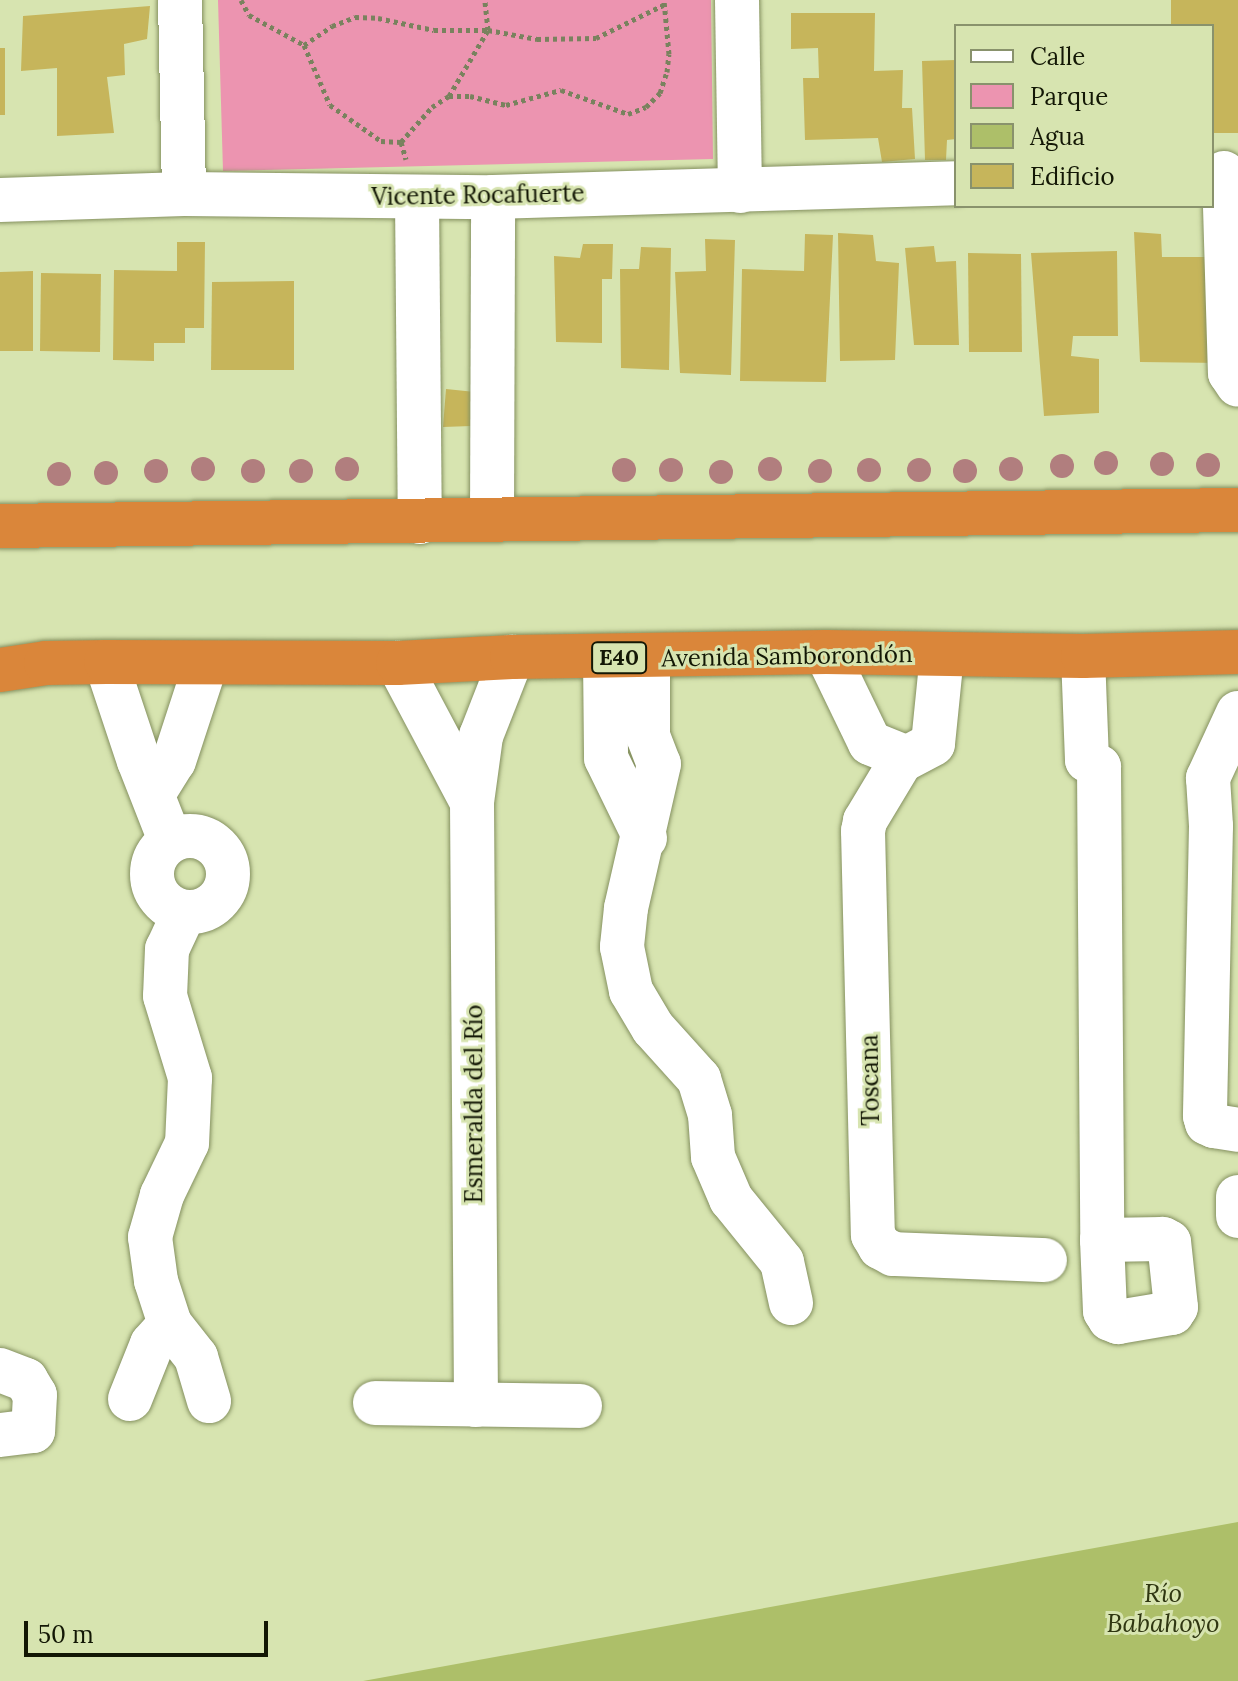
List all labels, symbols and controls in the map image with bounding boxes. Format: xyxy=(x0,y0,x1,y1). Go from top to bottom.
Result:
legend xyxy=(954,24,1214,208)
text: Calle xyxy=(1030,41,1085,72)
text: Parque xyxy=(1030,81,1108,112)
text: Agua xyxy=(1030,121,1085,152)
text: Edificio xyxy=(1030,161,1115,192)
street label: Vicente Rocafuerte xyxy=(371,179,585,211)
street label: Avenida Samborondón xyxy=(661,639,913,673)
road number: E40 xyxy=(591,640,647,676)
street label: Esmeralda del Río xyxy=(460,1005,488,1203)
street label: Toscana xyxy=(855,1034,885,1126)
water label: Río Babahoyo xyxy=(1106,1577,1220,1638)
scale bar xyxy=(28,1605,272,1655)
text: 50 m xyxy=(38,1619,94,1650)

